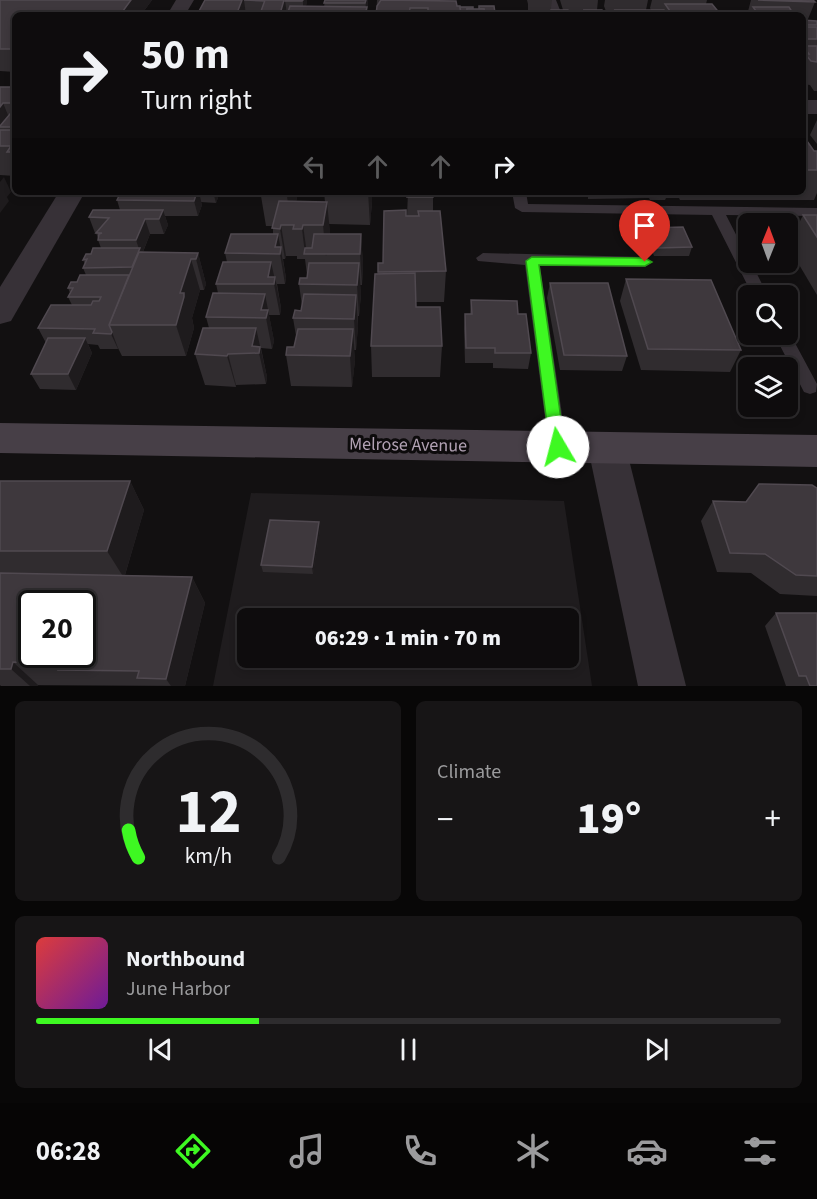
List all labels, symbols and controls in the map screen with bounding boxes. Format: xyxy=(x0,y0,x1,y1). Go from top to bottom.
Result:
text: 50 m xyxy=(141,25,230,85)
icon: right xyxy=(42,36,120,114)
text: Turn right xyxy=(141,81,252,120)
icon: left xyxy=(298,150,331,183)
icon: ahead xyxy=(361,150,394,183)
icon: ahead xyxy=(424,150,457,183)
icon: right xyxy=(487,150,520,183)
pin xyxy=(619,200,670,262)
icon: arrive xyxy=(628,209,661,242)
north arrow xyxy=(738,213,798,273)
map controls xyxy=(738,213,798,417)
button: search xyxy=(738,285,798,345)
button: layers xyxy=(738,357,798,417)
position arrow xyxy=(526,415,590,479)
street label: Melrose Avenue xyxy=(349,431,467,459)
speed limit sign: 20 xyxy=(18,590,96,668)
text: 06:29 · 1 min · 70 m xyxy=(315,622,501,654)
text: Climate xyxy=(437,758,501,786)
text: 12 xyxy=(175,768,241,857)
text: 19° xyxy=(577,787,641,851)
text: − xyxy=(437,796,453,843)
text: + xyxy=(765,796,781,843)
text: km/h xyxy=(184,841,232,872)
text: Northbound xyxy=(126,943,245,975)
text: June Harbor xyxy=(126,975,230,1003)
icon: previous xyxy=(144,1033,177,1066)
icon: pause xyxy=(392,1033,425,1066)
icon: next xyxy=(640,1033,673,1066)
icon: directions xyxy=(172,1130,214,1172)
icon: music xyxy=(286,1130,328,1172)
icon: phone xyxy=(399,1130,441,1172)
icon: climate xyxy=(512,1130,554,1172)
icon: car xyxy=(626,1130,668,1172)
icon: filters xyxy=(739,1130,781,1172)
text: 06:28 xyxy=(36,1132,101,1171)

